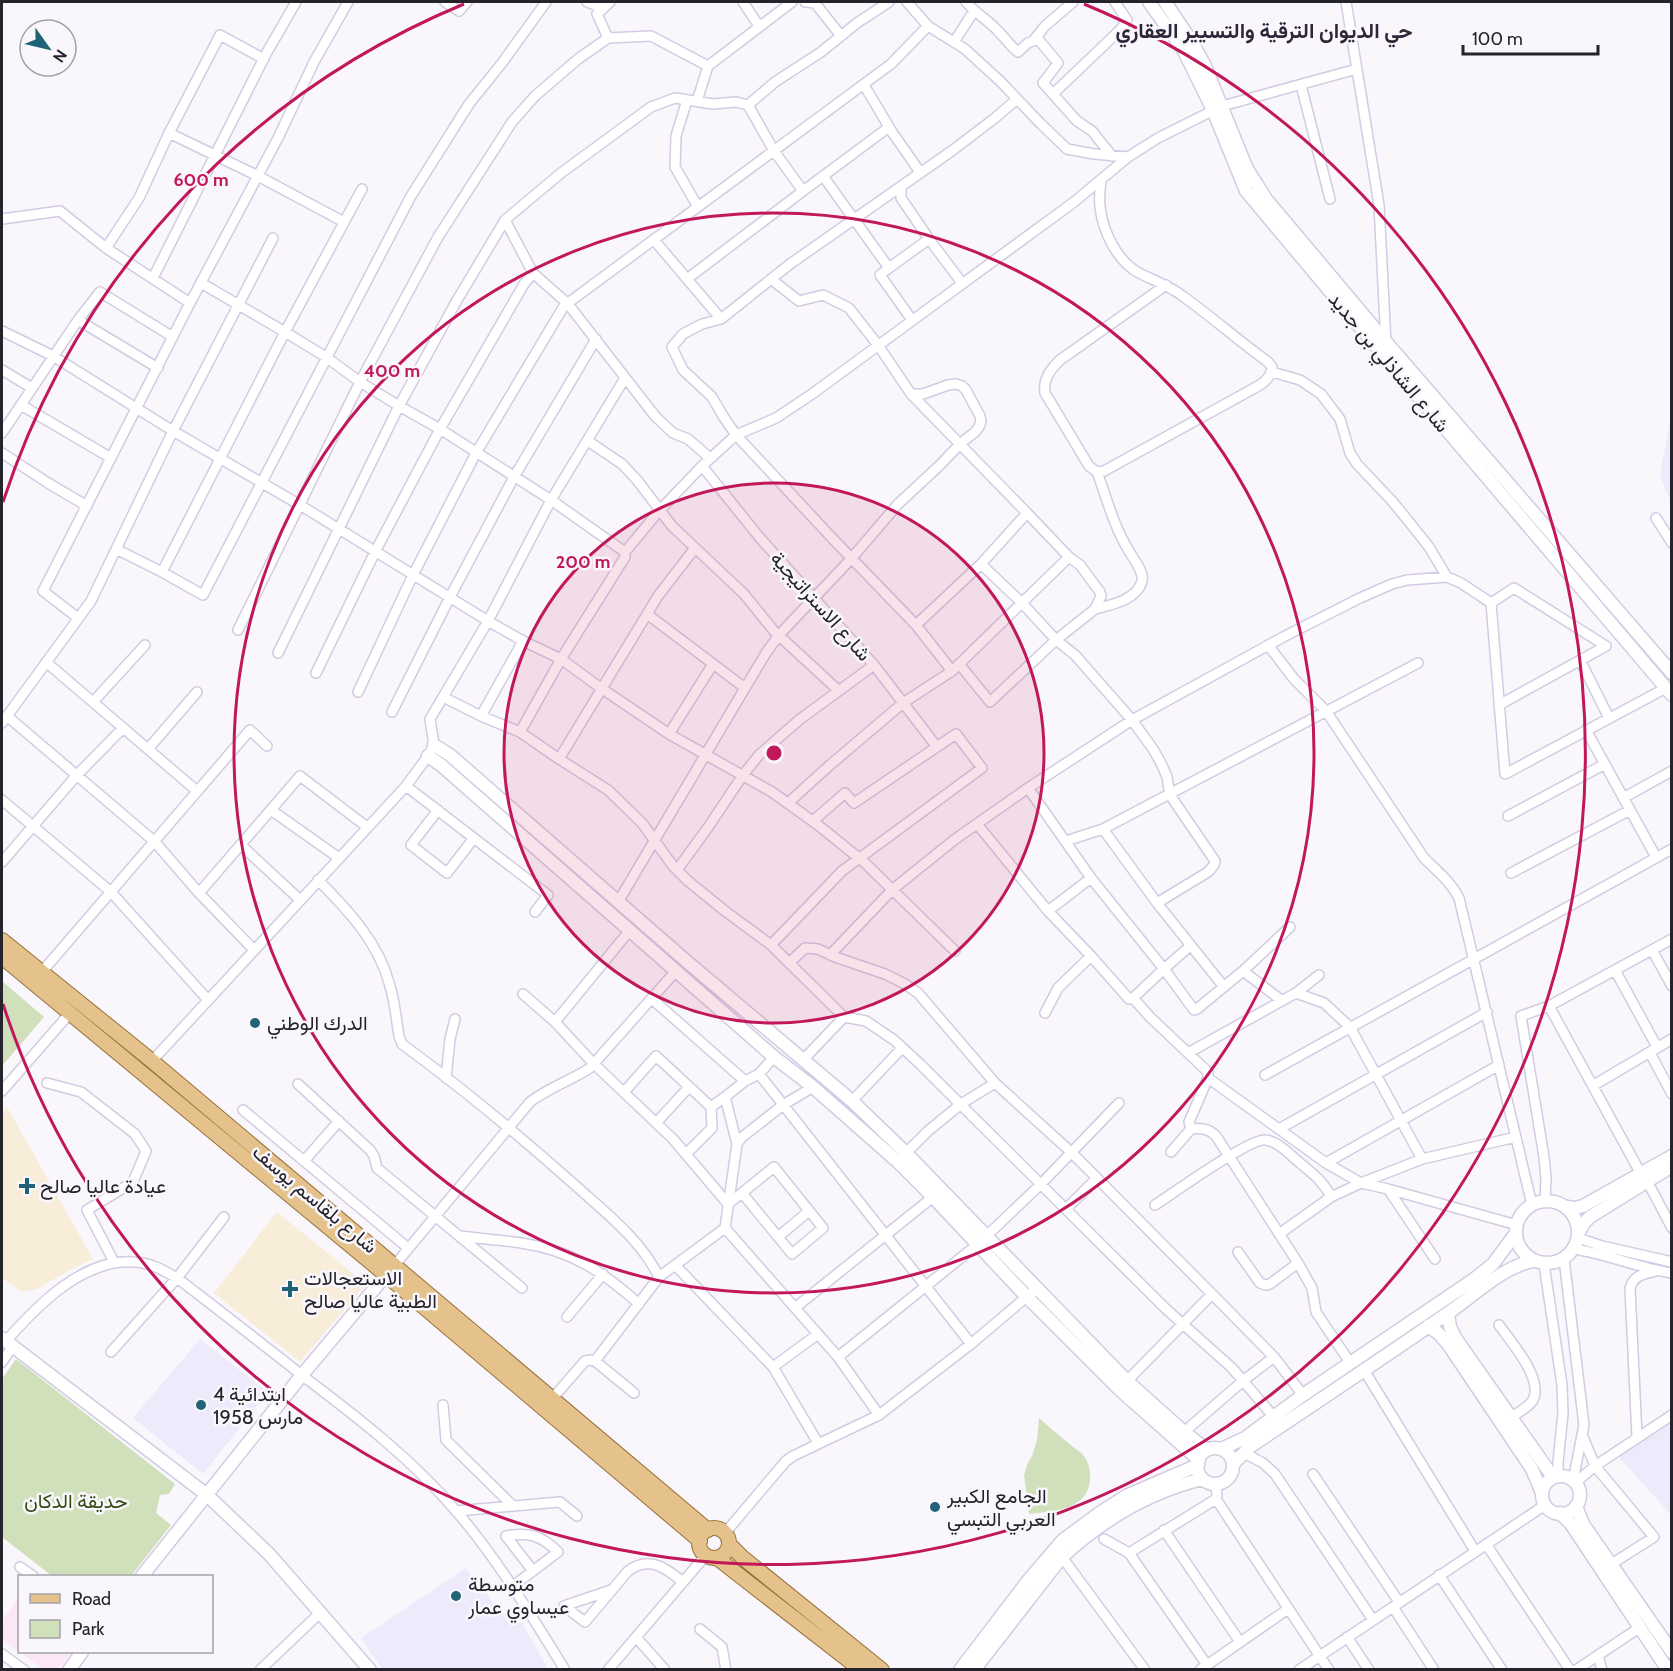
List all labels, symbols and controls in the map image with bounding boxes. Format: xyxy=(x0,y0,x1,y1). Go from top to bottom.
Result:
north arrow xyxy=(18,18,78,78)
district label: حي الديوان الترقية والتسيير العقاري xyxy=(1116,18,1412,48)
scale bar xyxy=(1463,18,1598,56)
text: 100 m xyxy=(1472,28,1523,50)
text: N xyxy=(49,46,71,66)
text: 600 m xyxy=(173,169,229,191)
street label: شارع الشاذلي بن جديد xyxy=(1319,287,1455,440)
text: 400 m xyxy=(364,360,420,382)
street label: شارع الاستراتيجية xyxy=(764,546,877,667)
text: 200 m xyxy=(556,551,610,573)
centre of rings xyxy=(764,743,784,763)
place label: الدرك الوطني xyxy=(267,1011,368,1040)
marker: الدرك الوطني xyxy=(248,1016,262,1030)
street label: شارع بلقاسم يوسف xyxy=(246,1140,382,1260)
place label: عيادة عاليا صالح xyxy=(40,1174,166,1200)
marker: عيادة عاليا صالح xyxy=(18,1177,36,1195)
place label: الاستعجالات الطبية عاليا صالح xyxy=(304,1266,437,1315)
marker: الاستعجالات الطبية عاليا صالح xyxy=(281,1280,299,1298)
place label: ابتدائية 4 مارس 1958 xyxy=(213,1382,303,1430)
marker: ابتدائية 4 مارس 1958 xyxy=(194,1398,208,1412)
place label: الجامع الكبير العربي التبسي xyxy=(946,1484,1056,1536)
park label: حديقة الدكان xyxy=(24,1489,128,1513)
marker: الجامع الكبير العربي التبسي xyxy=(928,1500,942,1514)
place label: متوسطة عيساوي عمار xyxy=(467,1572,569,1624)
legend xyxy=(18,1575,213,1653)
text: Road xyxy=(72,1588,111,1610)
marker: متوسطة عيساوي عمار xyxy=(449,1589,463,1603)
text: Park xyxy=(72,1618,105,1640)

